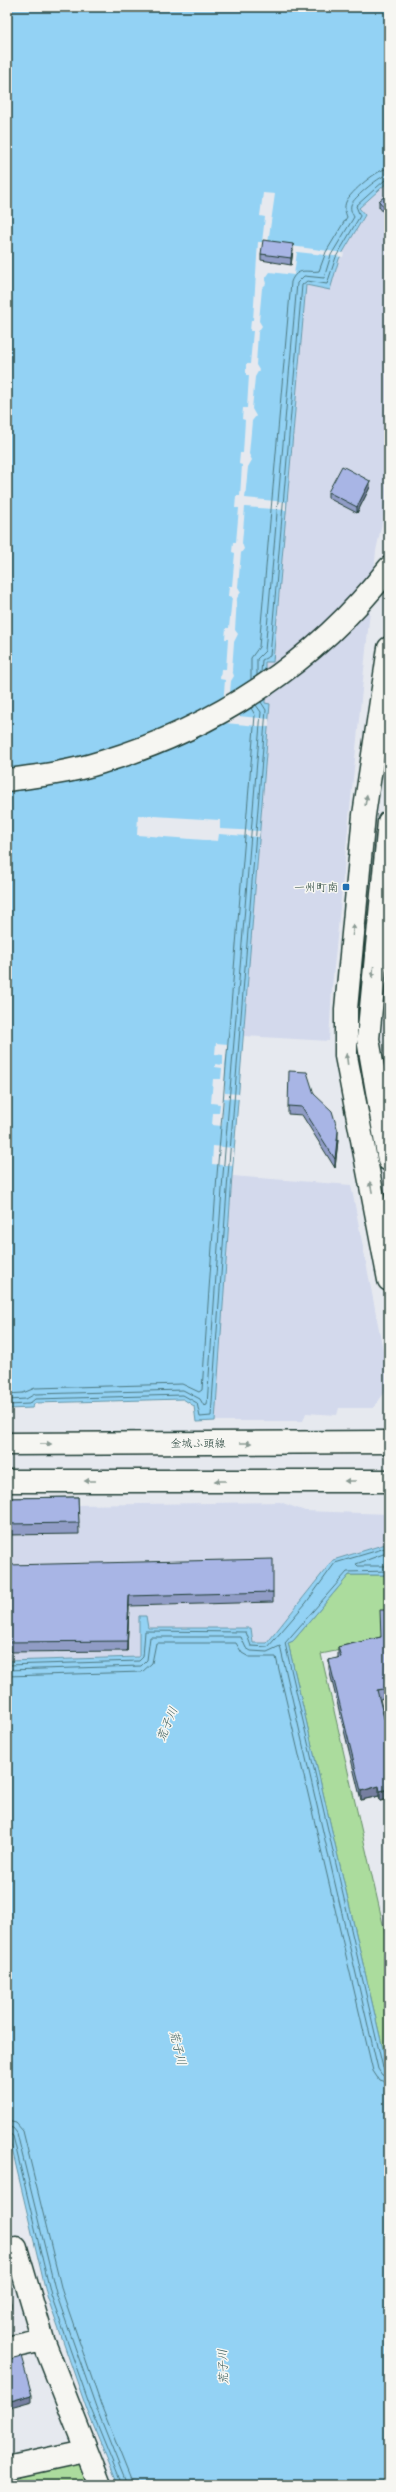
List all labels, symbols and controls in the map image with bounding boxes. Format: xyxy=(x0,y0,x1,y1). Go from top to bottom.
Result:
one-way arrow xyxy=(363,794,369,806)
place label: 一州町南 xyxy=(294,878,338,897)
marker: 一州町南 xyxy=(341,882,351,892)
one-way arrow xyxy=(350,924,356,936)
one-way arrow xyxy=(370,966,376,978)
one-way arrow xyxy=(344,1053,350,1065)
one-way arrow xyxy=(367,1181,373,1193)
street label: 金城ふ頭線 xyxy=(171,1434,226,1453)
one-way arrow xyxy=(240,1440,253,1446)
one-way arrow xyxy=(40,1441,53,1447)
one-way arrow xyxy=(83,1478,96,1484)
one-way arrow xyxy=(213,1478,226,1484)
one-way arrow xyxy=(343,1478,356,1484)
water label: 荒子川 xyxy=(150,1703,184,1745)
water label: 荒子川 xyxy=(163,2028,193,2068)
water label: 荒子川 xyxy=(211,2349,235,2385)

